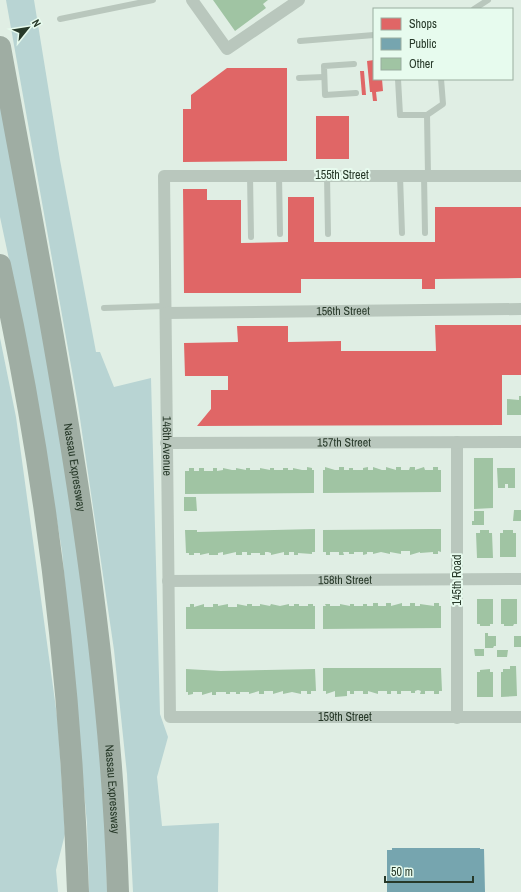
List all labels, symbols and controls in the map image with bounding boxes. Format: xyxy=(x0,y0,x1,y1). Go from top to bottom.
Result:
north arrow xyxy=(8,8,48,48)
legend xyxy=(373,8,513,80)
text: Shops xyxy=(409,16,437,32)
text: N xyxy=(29,17,44,29)
text: Public xyxy=(409,36,436,52)
text: Other xyxy=(409,56,434,72)
street label: 155th Street xyxy=(315,167,369,183)
street label: 156th Street xyxy=(316,303,370,319)
street label: 146th Avenue xyxy=(159,416,175,476)
street label: Nassau Expressway xyxy=(60,422,89,513)
street label: 157th Street xyxy=(317,434,371,451)
street label: 145th Road xyxy=(449,555,465,605)
street label: 158th Street xyxy=(318,572,372,588)
street label: 159th Street xyxy=(318,709,372,725)
street label: Nassau Expressway xyxy=(101,744,123,834)
scale bar xyxy=(385,858,473,884)
text: 50 m xyxy=(391,864,413,880)

